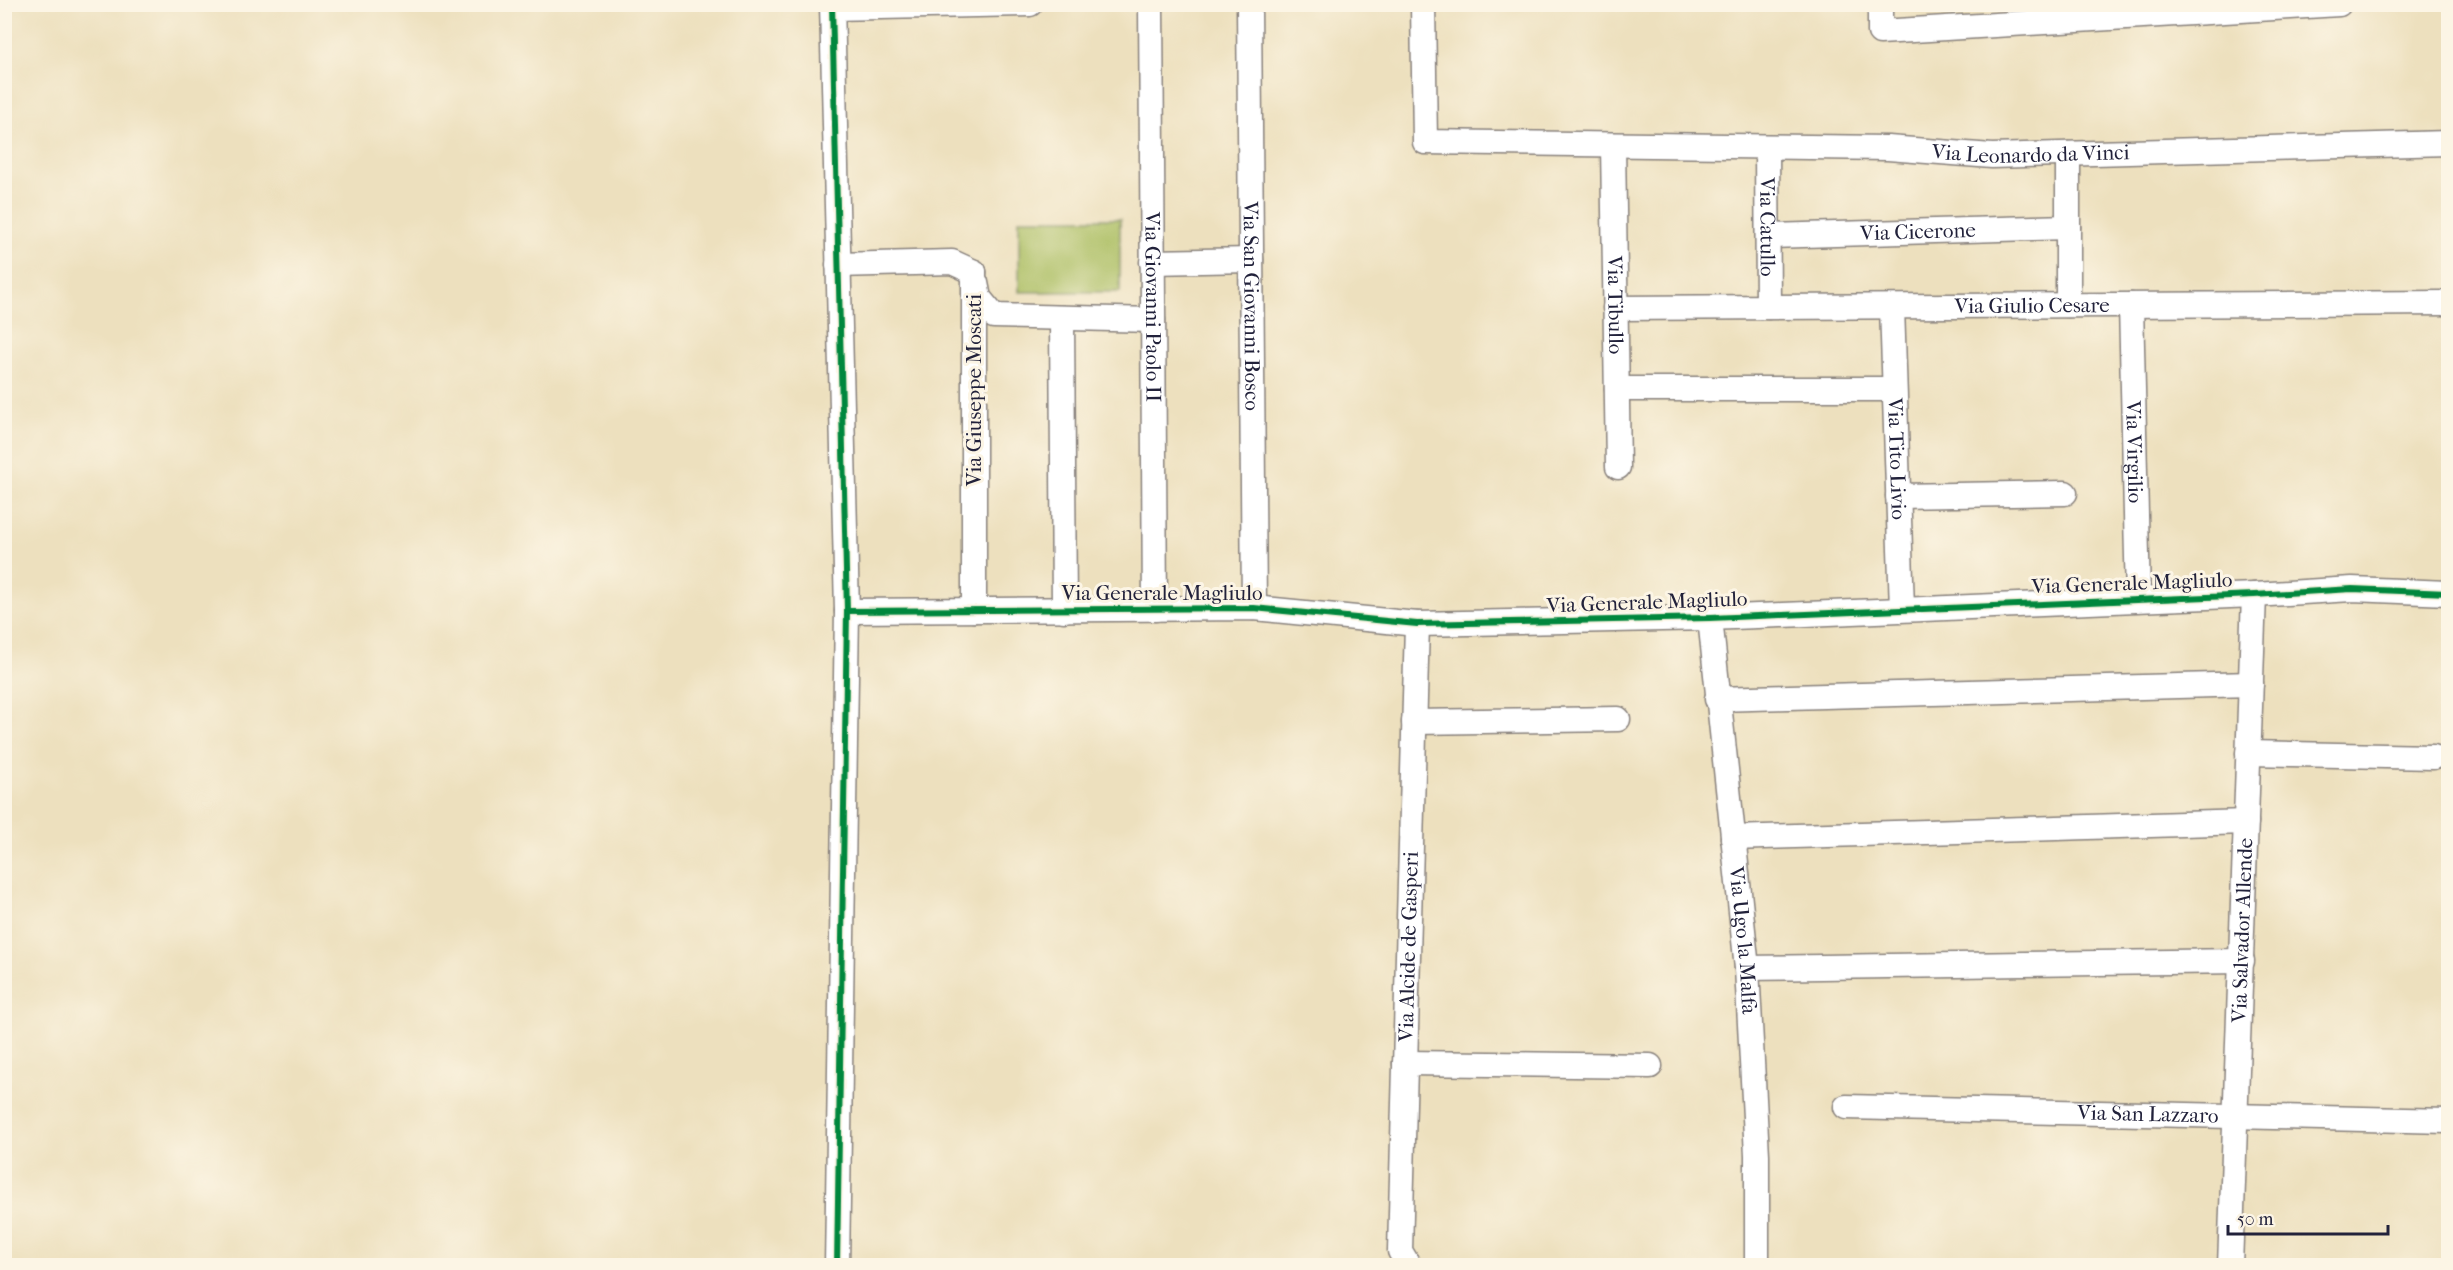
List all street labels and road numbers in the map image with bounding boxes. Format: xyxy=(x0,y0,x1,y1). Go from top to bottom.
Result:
street label: Via Leonardo da Vinci xyxy=(1930,139,2130,168)
street label: Via Catullo xyxy=(1755,176,1780,277)
street label: Via San Giovanni Bosco xyxy=(1239,200,1264,411)
street label: Via Giovanni Paolo II xyxy=(1140,211,1166,402)
street label: Via Cicerone xyxy=(1859,218,1976,245)
street label: Via Tibullo xyxy=(1603,254,1628,355)
street label: Via Giulio Cesare xyxy=(1953,293,2110,318)
street label: Via Giuseppe Moscati xyxy=(962,294,986,487)
street label: Via Tito Livio xyxy=(1883,396,1911,520)
street label: Via Virgilio xyxy=(2121,399,2148,504)
street label: Via Generale Magliulo xyxy=(2030,567,2233,599)
street label: Via Generale Magliulo xyxy=(1060,581,1263,605)
street label: Via Generale Magliulo xyxy=(1545,586,1748,618)
street label: Via Salvador Allende xyxy=(2227,837,2257,1024)
street label: Via Alcide de Gasperi xyxy=(1394,851,1423,1043)
street label: Via Ugo la Malfa xyxy=(1724,864,1761,1015)
street label: Via San Lazzaro xyxy=(2076,1100,2219,1128)

